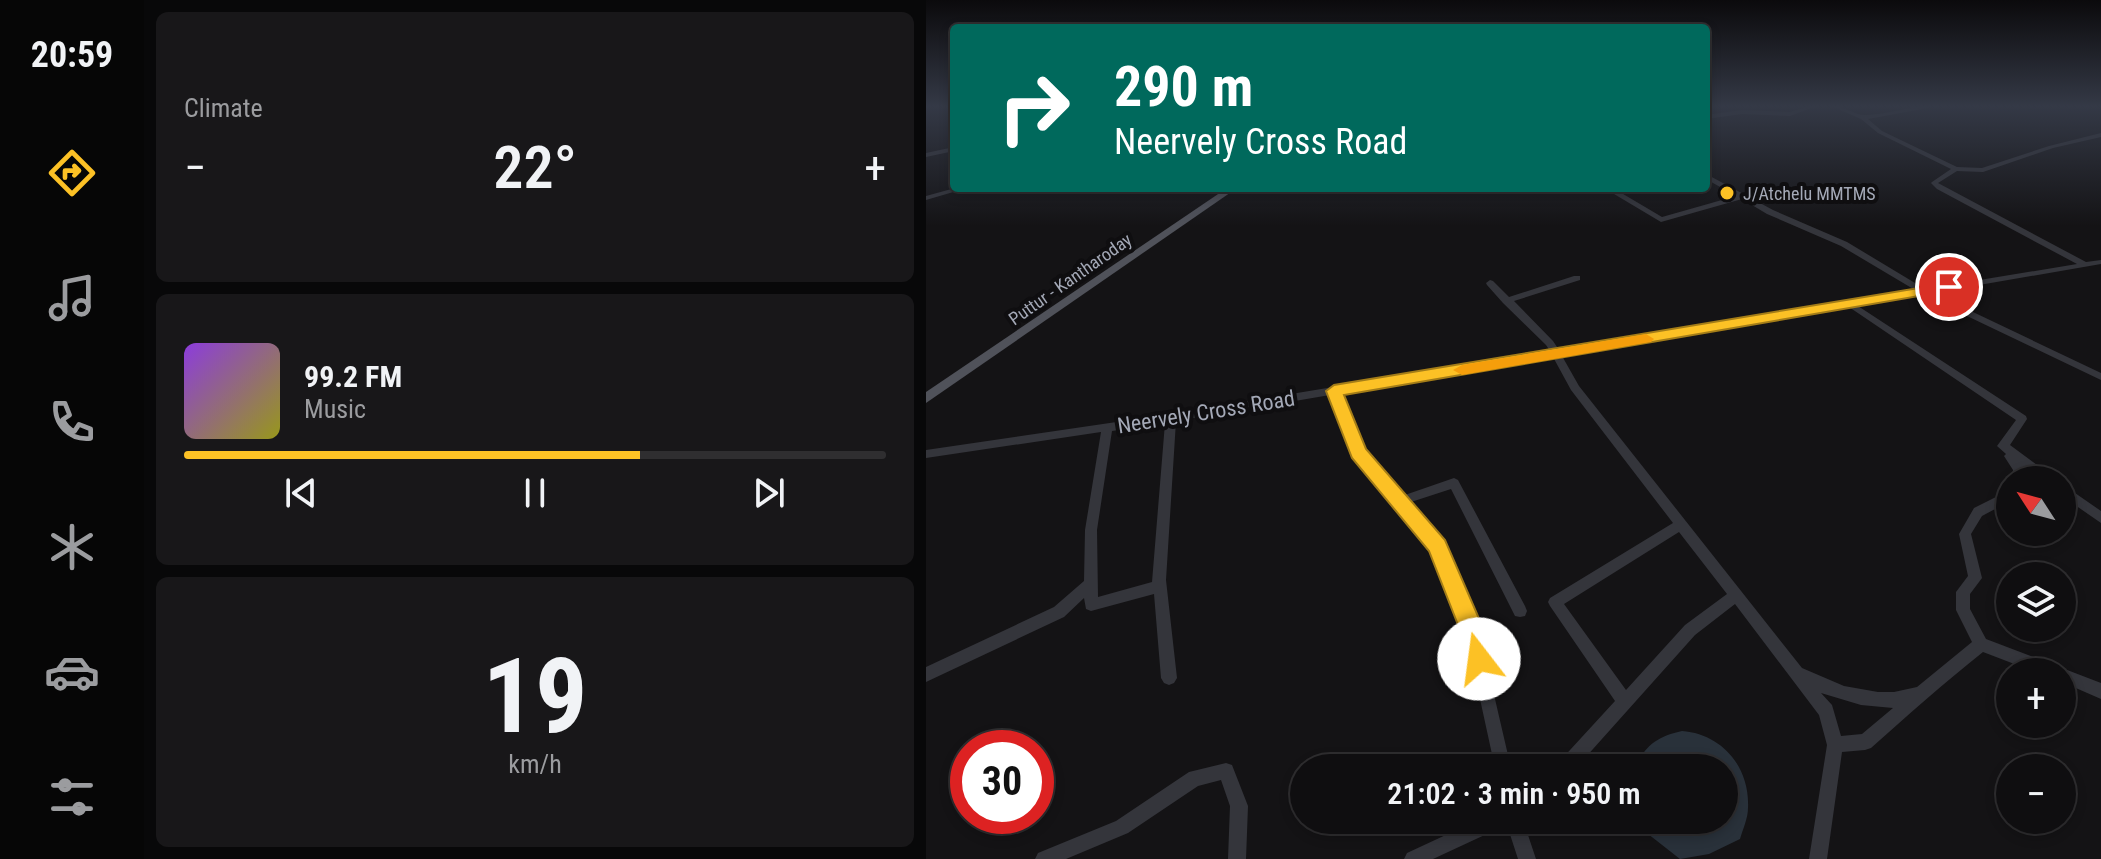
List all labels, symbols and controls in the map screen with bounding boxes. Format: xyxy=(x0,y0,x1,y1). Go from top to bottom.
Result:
text: 20:59 xyxy=(31,34,113,76)
text: 290 m xyxy=(1114,54,1253,120)
icon: right xyxy=(982,56,1086,160)
text: Climate xyxy=(184,93,263,123)
text: Neervely Cross Road xyxy=(1114,121,1407,163)
text: 22° xyxy=(493,132,577,203)
text: − xyxy=(184,142,206,194)
text: + xyxy=(864,142,886,194)
icon: directions xyxy=(44,145,100,201)
place label: J/Atchelu MMTMS xyxy=(1743,183,1876,204)
marker: J/Atchelu MMTMS xyxy=(1718,184,1736,202)
street label: Puttur - Kantharoday xyxy=(1004,228,1136,329)
pin xyxy=(1915,253,1983,321)
icon: arrive xyxy=(1927,265,1971,309)
icon: music xyxy=(44,270,100,326)
text: 99.2 FM xyxy=(304,359,402,394)
street label: Neervely Cross Road xyxy=(1115,386,1297,438)
icon: phone xyxy=(44,394,100,450)
text: Music xyxy=(304,394,366,424)
north arrow xyxy=(1996,466,2076,546)
map controls xyxy=(1996,466,2076,834)
icon: previous xyxy=(279,471,323,515)
icon: pause xyxy=(513,471,557,515)
icon: next xyxy=(747,471,791,515)
icon: climate xyxy=(44,519,100,575)
button: layers xyxy=(1996,562,2076,642)
position arrow xyxy=(1437,617,1521,701)
text: 19 xyxy=(482,636,588,757)
icon: car xyxy=(44,644,100,700)
button: + xyxy=(1996,658,2076,738)
speed limit sign: 30 xyxy=(950,730,1054,834)
text: km/h xyxy=(508,749,562,779)
button: − xyxy=(1996,754,2076,834)
icon: filters xyxy=(44,769,100,825)
text: 21:02 · 3 min · 950 m xyxy=(1387,776,1641,811)

